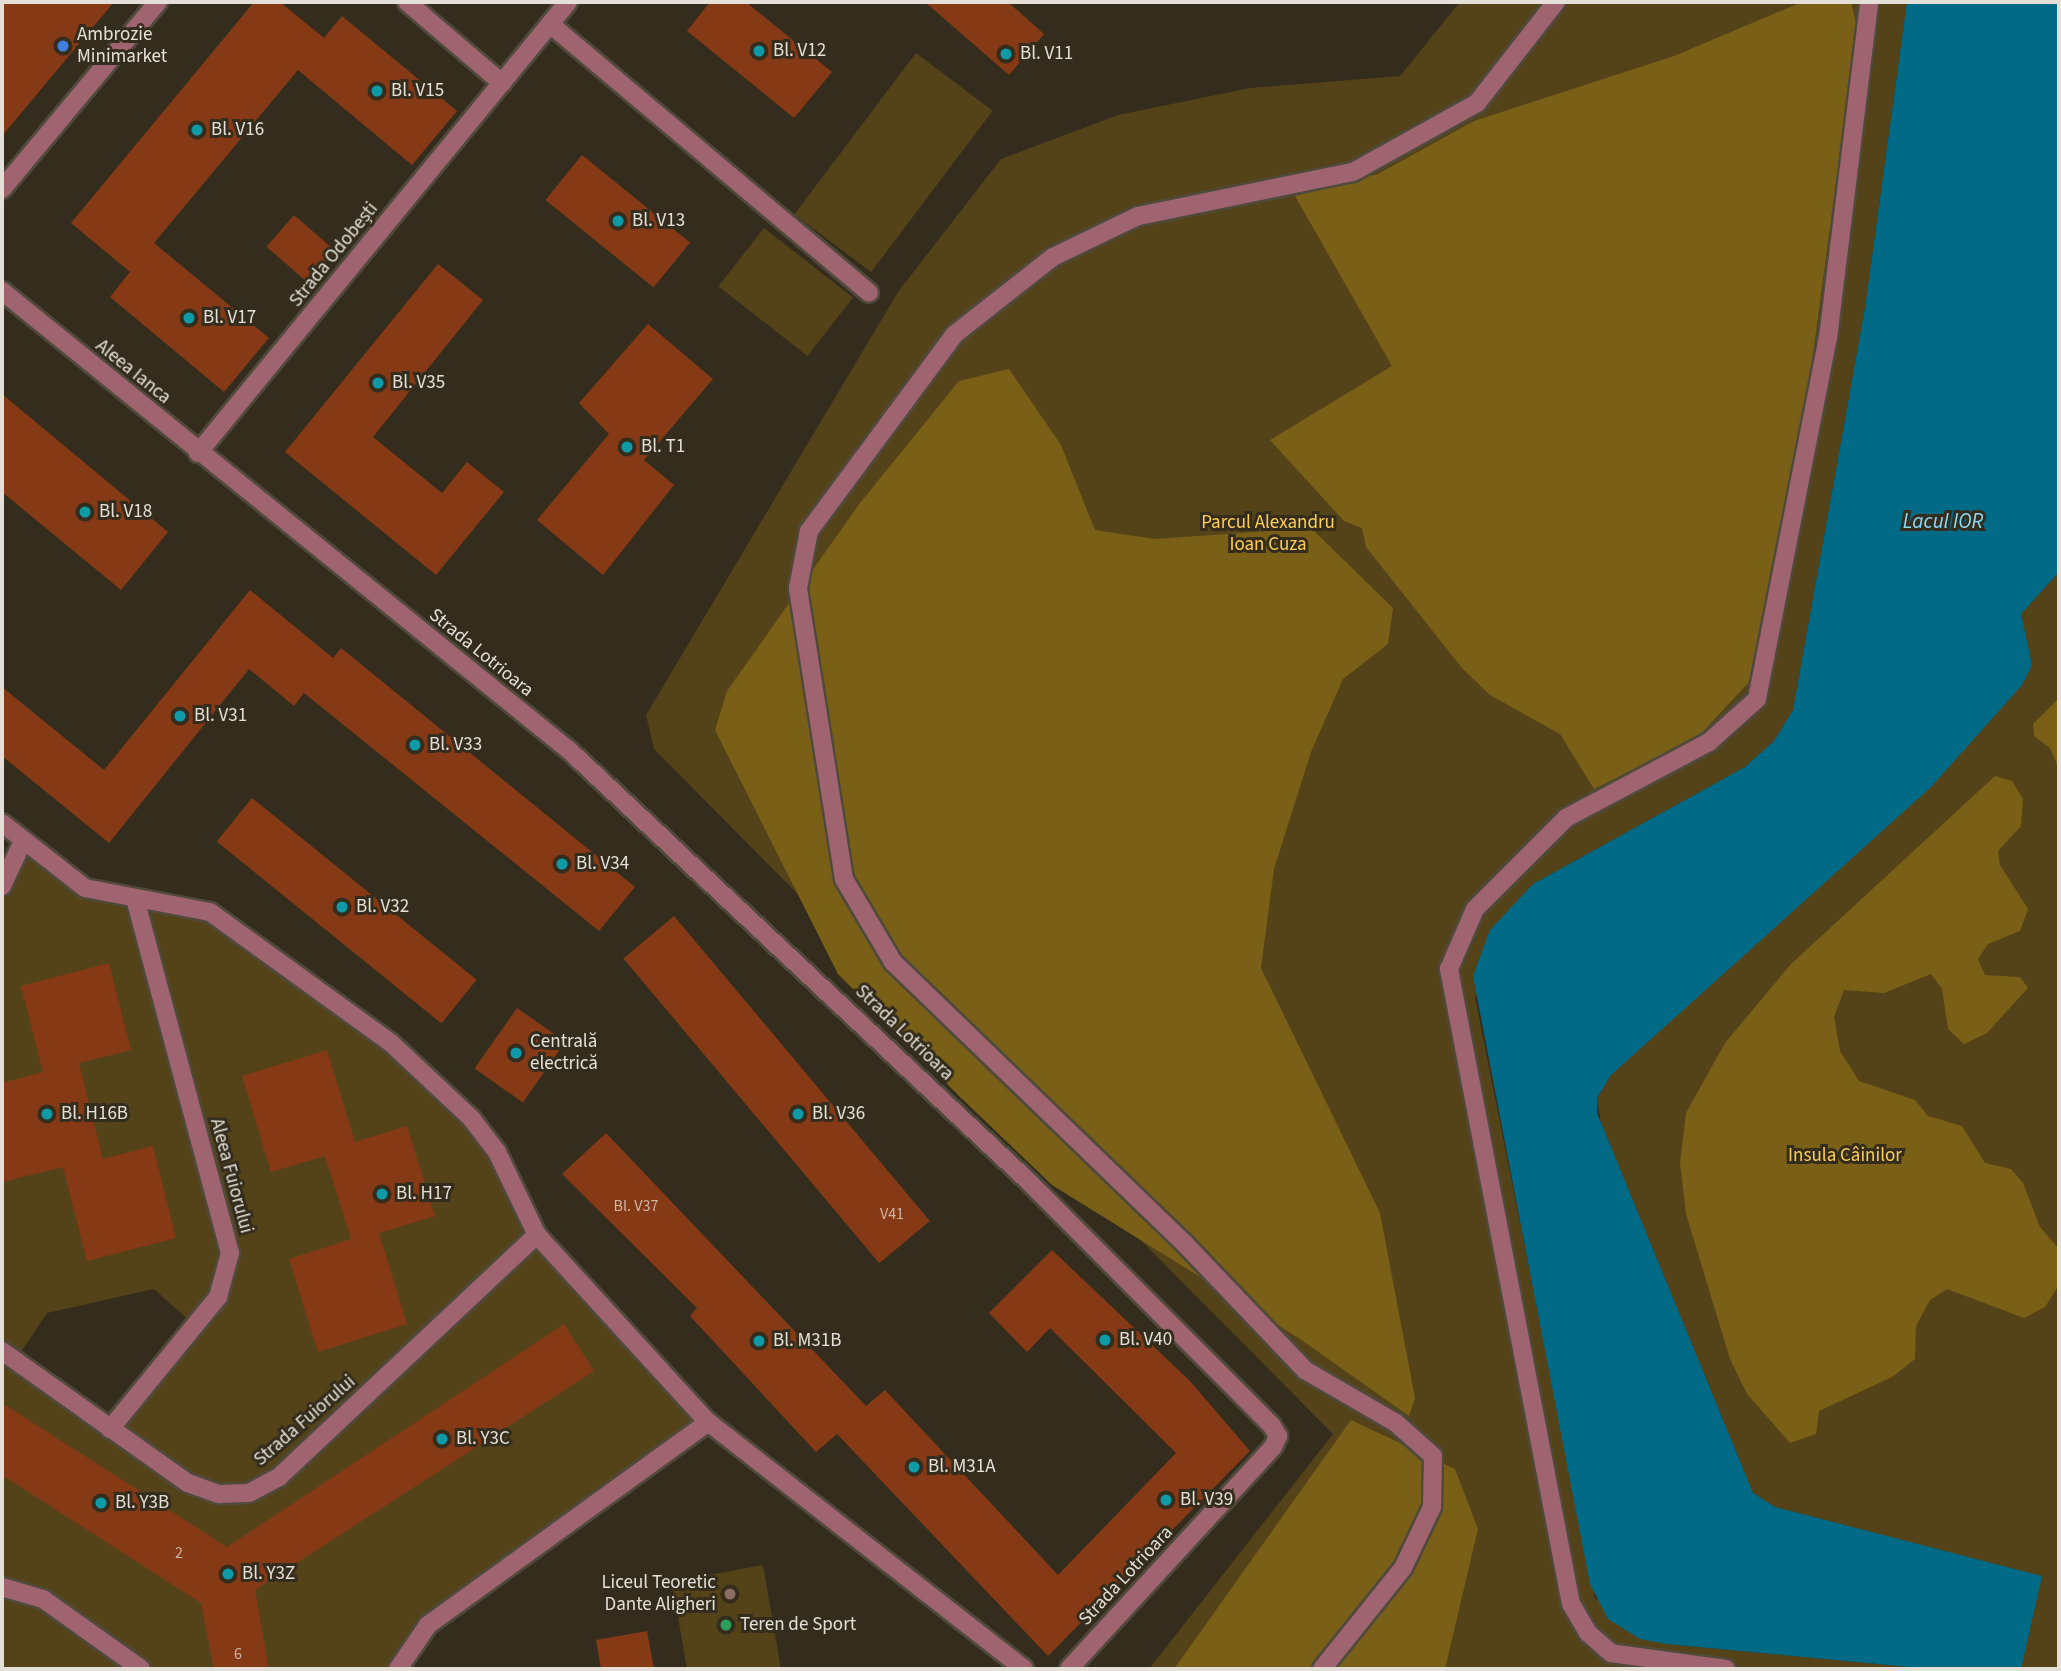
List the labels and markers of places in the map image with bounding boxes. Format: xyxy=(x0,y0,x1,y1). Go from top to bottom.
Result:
place label: Ambrozie Minimarket xyxy=(77,24,167,68)
marker: Ambrozie Minimarket xyxy=(55,38,71,54)
place label: Bl. V12 xyxy=(773,40,826,62)
marker: Bl. V12 xyxy=(751,43,767,59)
place label: Bl. V11 xyxy=(1020,43,1073,65)
marker: Bl. V11 xyxy=(998,46,1014,62)
place label: Bl. V15 xyxy=(391,80,444,102)
marker: Bl. V15 xyxy=(369,83,385,99)
place label: Bl. V16 xyxy=(211,119,264,141)
marker: Bl. V16 xyxy=(189,122,205,138)
place label: Bl. V13 xyxy=(632,210,685,232)
marker: Bl. V13 xyxy=(610,213,626,229)
place label: Bl. V17 xyxy=(203,307,256,329)
marker: Bl. V17 xyxy=(181,310,197,326)
place label: Bl. V35 xyxy=(392,372,445,394)
marker: Bl. V35 xyxy=(370,375,386,391)
place label: Bl. T1 xyxy=(641,436,685,458)
marker: Bl. T1 xyxy=(619,439,635,455)
place label: Bl. V18 xyxy=(99,501,152,523)
marker: Bl. V18 xyxy=(77,504,93,520)
place label: Bl. V31 xyxy=(194,705,247,727)
marker: Bl. V31 xyxy=(172,708,188,724)
place label: Bl. V33 xyxy=(429,734,482,756)
marker: Bl. V33 xyxy=(407,737,423,753)
place label: Bl. V34 xyxy=(576,853,629,875)
marker: Bl. V34 xyxy=(554,856,570,872)
place label: Bl. V32 xyxy=(356,896,409,918)
marker: Bl. V32 xyxy=(334,899,350,915)
place label: Centrală electrică xyxy=(530,1031,598,1075)
marker: Centrală electrică xyxy=(508,1045,524,1061)
place label: Bl. H16B xyxy=(61,1103,128,1125)
place label: Bl. V36 xyxy=(812,1103,865,1125)
marker: Bl. H16B xyxy=(39,1106,55,1122)
marker: Bl. V36 xyxy=(790,1106,806,1122)
place label: Bl. H17 xyxy=(396,1183,452,1205)
marker: Bl. H17 xyxy=(374,1186,390,1202)
place label: Bl. V40 xyxy=(1119,1329,1172,1351)
place label: Bl. M31B xyxy=(773,1330,841,1352)
marker: Bl. V40 xyxy=(1097,1332,1113,1348)
marker: Bl. M31B xyxy=(751,1333,767,1349)
place label: Bl. Y3C xyxy=(456,1428,510,1450)
marker: Bl. Y3C xyxy=(434,1431,450,1447)
place label: Bl. M31A xyxy=(928,1456,996,1478)
marker: Bl. M31A xyxy=(906,1459,922,1475)
place label: Bl. V39 xyxy=(1180,1489,1233,1511)
place label: Bl. Y3B xyxy=(115,1492,169,1514)
marker: Bl. V39 xyxy=(1158,1492,1174,1508)
marker: Bl. Y3B xyxy=(93,1495,109,1511)
place label: Bl. Y3Z xyxy=(242,1563,295,1585)
marker: Bl. Y3Z xyxy=(220,1566,236,1582)
place label: Liceul Teoretic Dante Aligheri xyxy=(601,1572,716,1616)
marker: Liceul Teoretic Dante Aligheri xyxy=(722,1586,738,1602)
place label: Teren de Sport xyxy=(740,1614,856,1636)
marker: Teren de Sport xyxy=(718,1617,734,1633)

